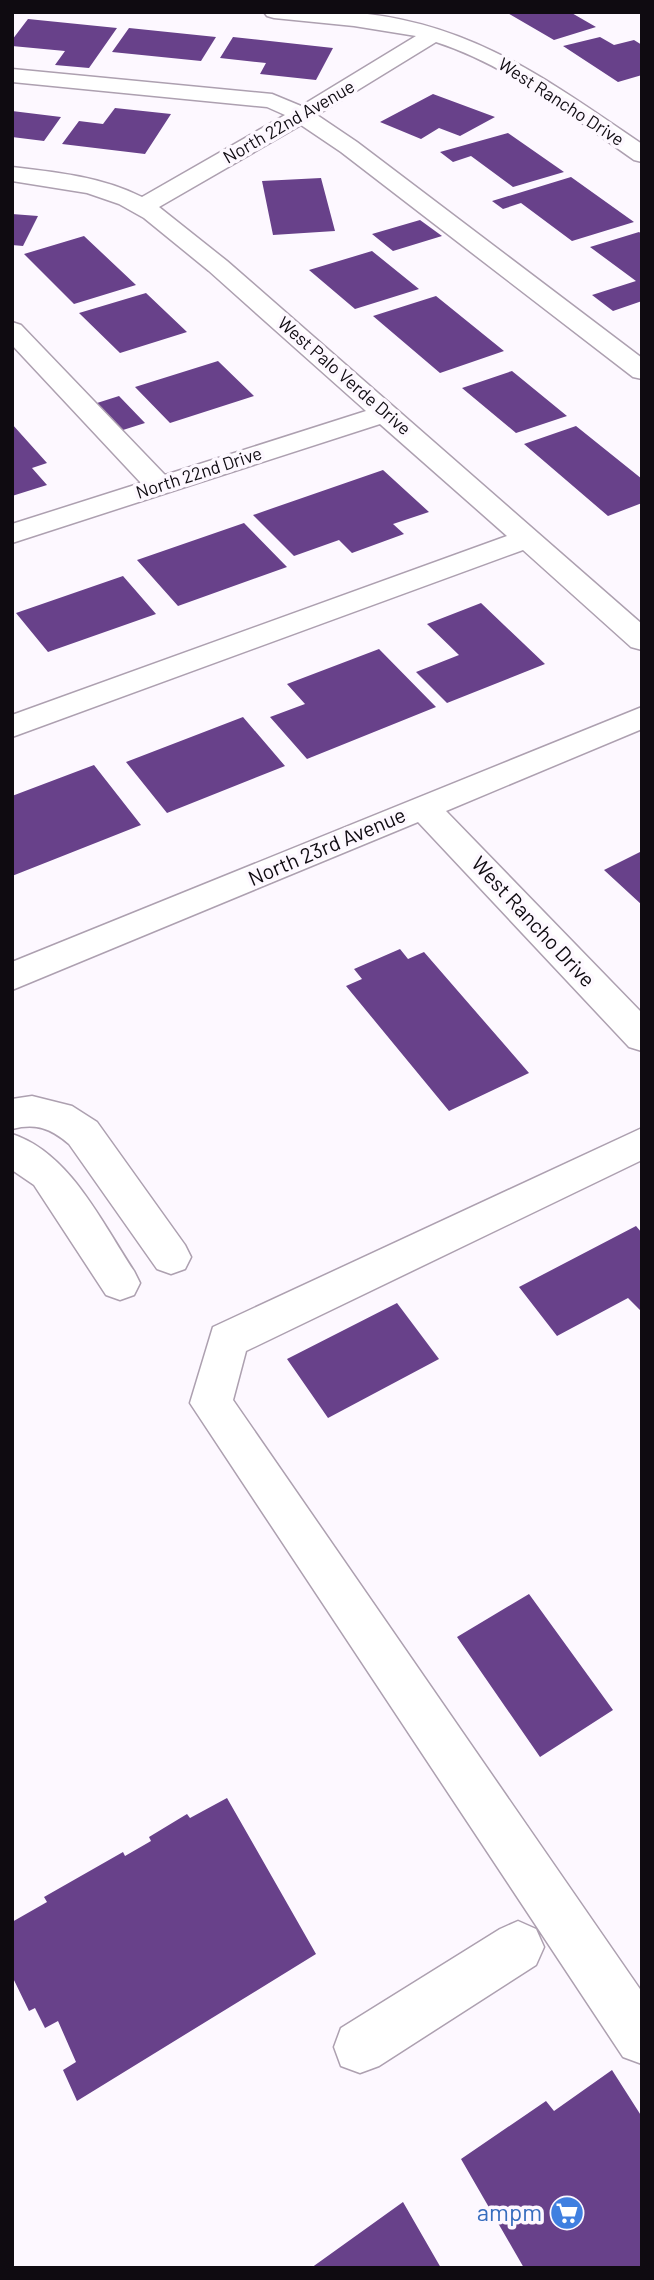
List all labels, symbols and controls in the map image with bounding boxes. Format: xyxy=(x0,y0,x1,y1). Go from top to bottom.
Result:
street label: West Rancho Drive xyxy=(495,52,629,150)
street label: North 22nd Avenue xyxy=(219,75,358,168)
street label: West Palo Verde Drive xyxy=(274,311,416,439)
street label: North 22nd Drive xyxy=(133,441,264,503)
street label: North 23rd Avenue xyxy=(244,801,409,890)
street label: West Rancho Drive xyxy=(467,850,601,992)
supermarket icon: ampm xyxy=(548,2194,586,2232)
place label: ampm xyxy=(477,2197,542,2226)

